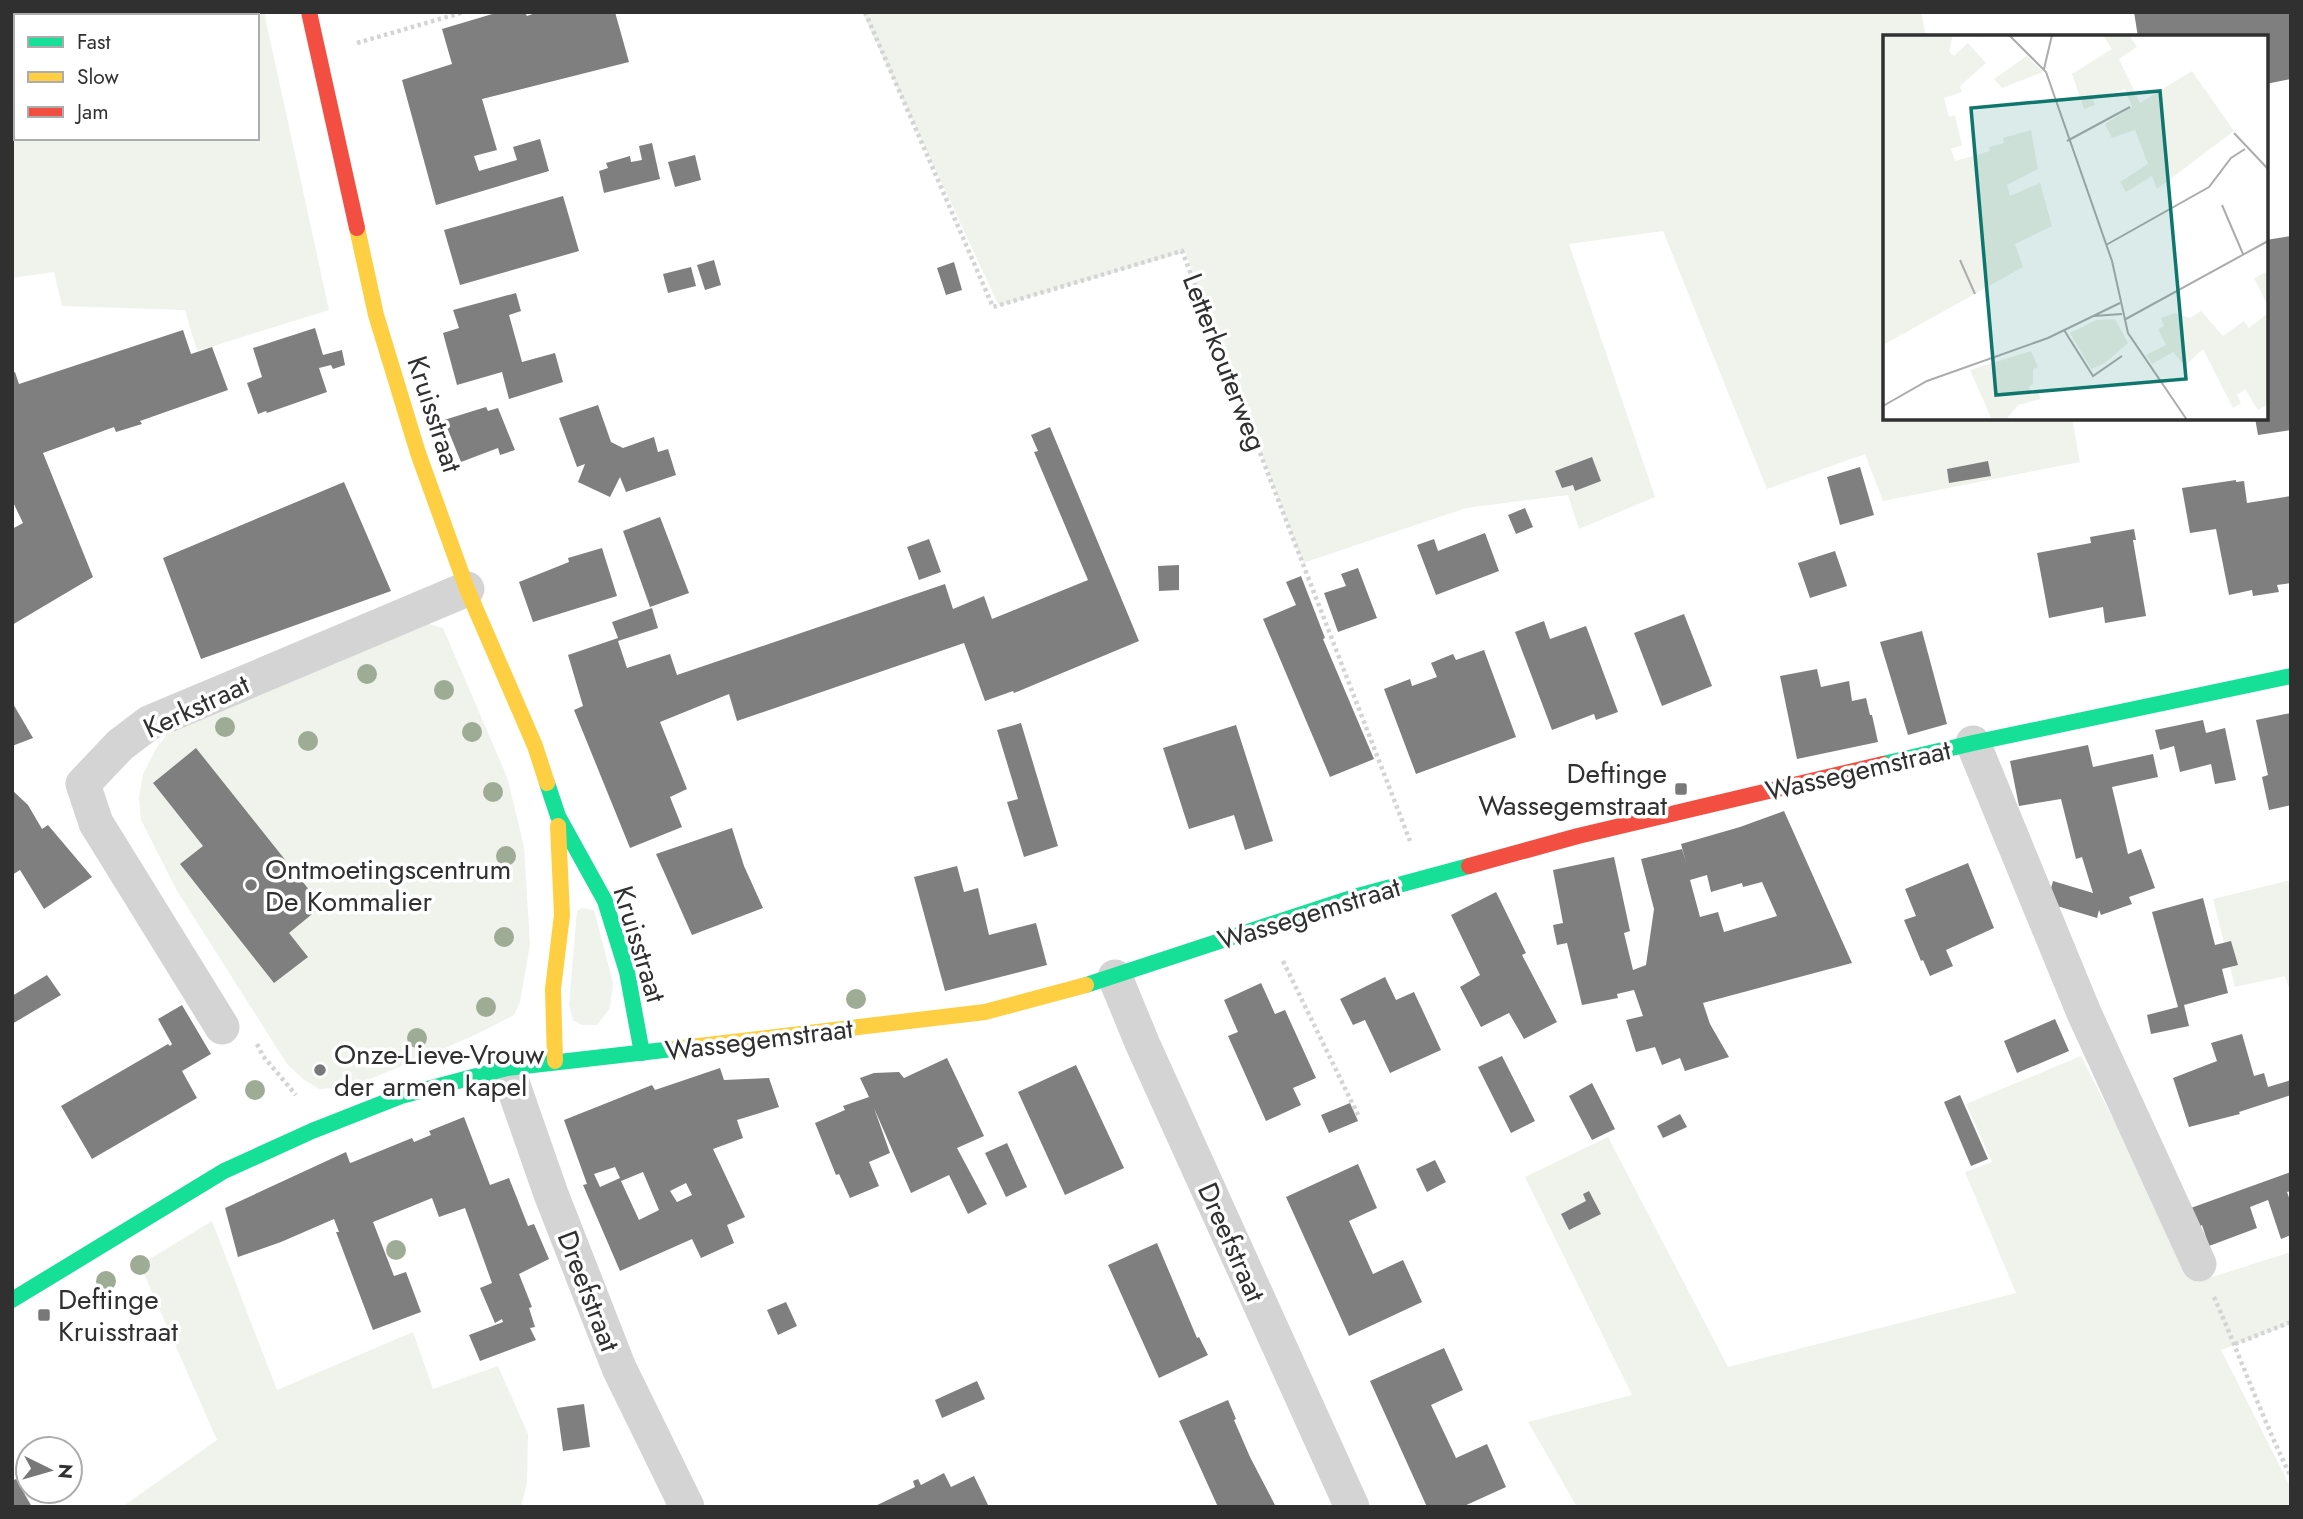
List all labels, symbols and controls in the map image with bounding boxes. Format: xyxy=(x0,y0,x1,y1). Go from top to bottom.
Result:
legend xyxy=(14,14,259,140)
text: Fast xyxy=(77,27,110,57)
inset map xyxy=(1883,35,2268,420)
text: Slow xyxy=(77,62,119,92)
text: Jam xyxy=(74,97,109,127)
street label: Letterkouterweg xyxy=(1172,268,1277,457)
street label: Kruisstraat xyxy=(396,351,473,478)
street label: Kerkstraat xyxy=(137,664,256,749)
street label: Wassegemstraat xyxy=(1761,729,1955,812)
place label: Deftinge Wassegemstraat xyxy=(1478,753,1667,826)
marker: Deftinge Wassegemstraat xyxy=(1673,781,1689,797)
place label: Ontmoetingscentrum De Kommalier xyxy=(265,849,511,922)
street label: Wassegemstraat xyxy=(1213,866,1406,961)
marker: Ontmoetingscentrum De Kommalier xyxy=(243,877,259,893)
street label: Kruisstraat xyxy=(602,881,677,1008)
street label: Wassegemstraat xyxy=(663,1008,856,1071)
place label: Onze-Lieve-Vrouw der armen kapel xyxy=(334,1034,544,1107)
marker: Onze-Lieve-Vrouw der armen kapel xyxy=(312,1062,328,1078)
street label: Dreefstraat xyxy=(1187,1176,1276,1309)
street label: Dreefstraat xyxy=(547,1225,630,1358)
place label: Deftinge Kruisstraat xyxy=(58,1279,178,1352)
marker: Deftinge Kruisstraat xyxy=(36,1307,52,1323)
north arrow xyxy=(14,1435,84,1505)
text: N xyxy=(51,1463,80,1480)

